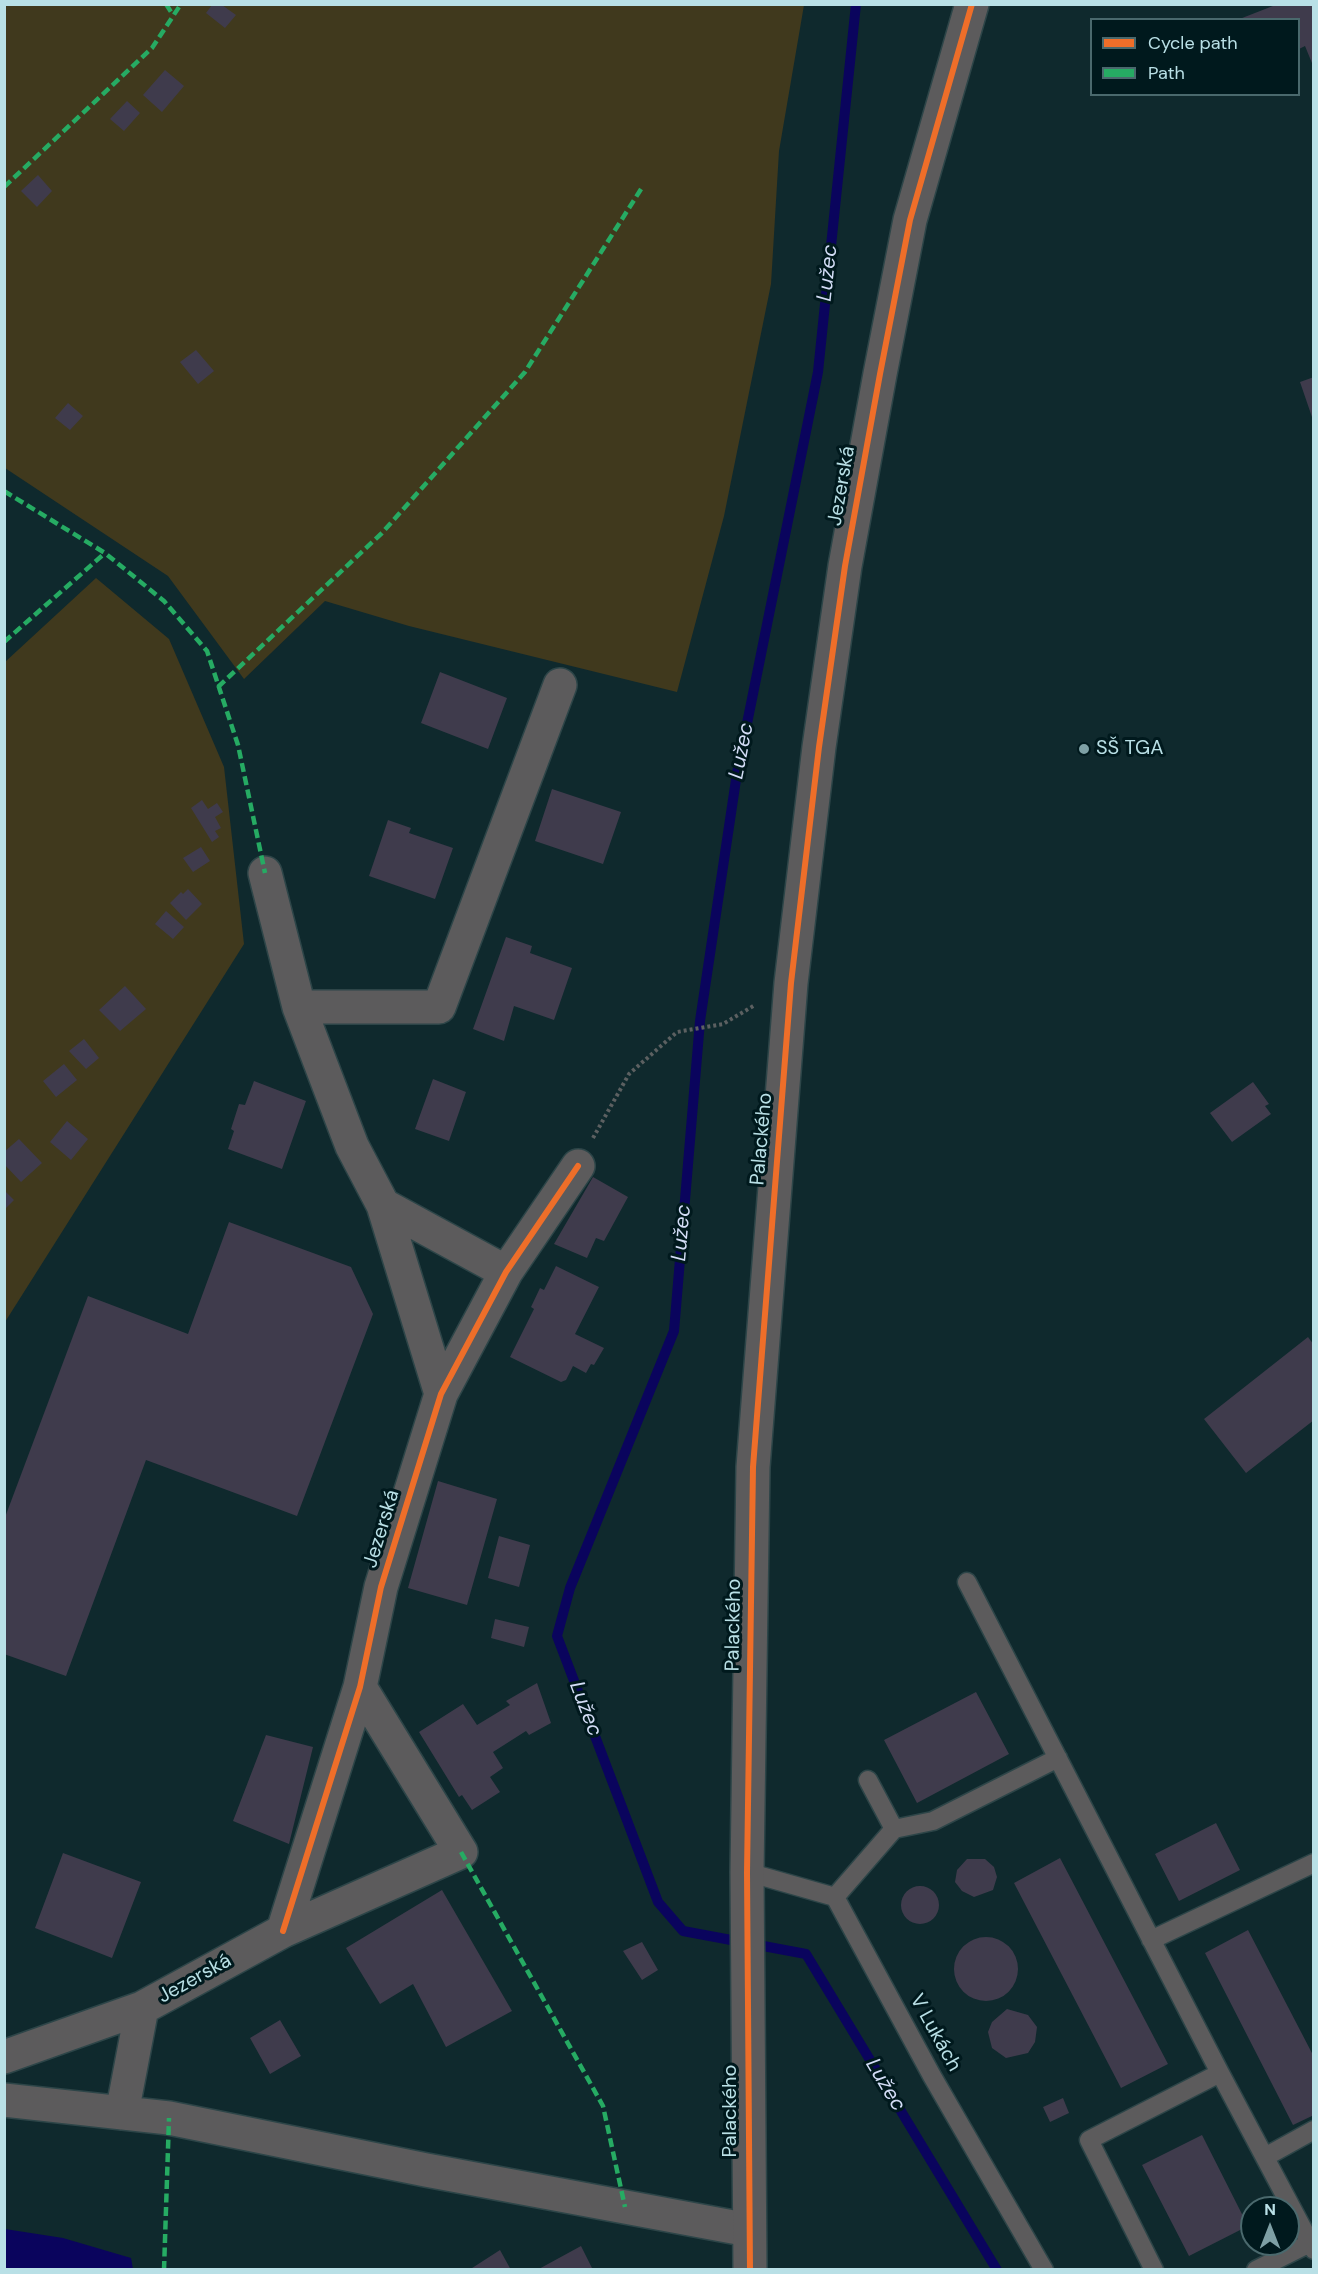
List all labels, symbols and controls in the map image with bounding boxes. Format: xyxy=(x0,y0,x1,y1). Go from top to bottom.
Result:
legend xyxy=(1090,18,1300,96)
text: Cycle path xyxy=(1148,31,1238,55)
text: Path xyxy=(1148,61,1185,85)
water label: Lužec xyxy=(812,243,844,303)
street label: Jezerská xyxy=(823,444,861,528)
water label: Lužec xyxy=(724,721,760,781)
place label: SŠ TGA xyxy=(1096,737,1163,761)
marker: SŠ TGA xyxy=(1077,742,1091,756)
street label: Palackého xyxy=(746,1092,778,1186)
water label: Lužec xyxy=(667,1204,697,1262)
street label: Jezerská xyxy=(359,1487,405,1571)
street label: Palackého xyxy=(721,1578,747,1672)
water label: Lužec xyxy=(563,1678,607,1740)
street label: Jezerská xyxy=(154,1949,236,2009)
street label: V Lukách xyxy=(904,1990,966,2076)
water label: Lužec xyxy=(860,2054,910,2116)
street label: Palackého xyxy=(719,2065,743,2157)
north arrow xyxy=(1240,2196,1300,2256)
text: N xyxy=(1264,2199,1276,2220)

